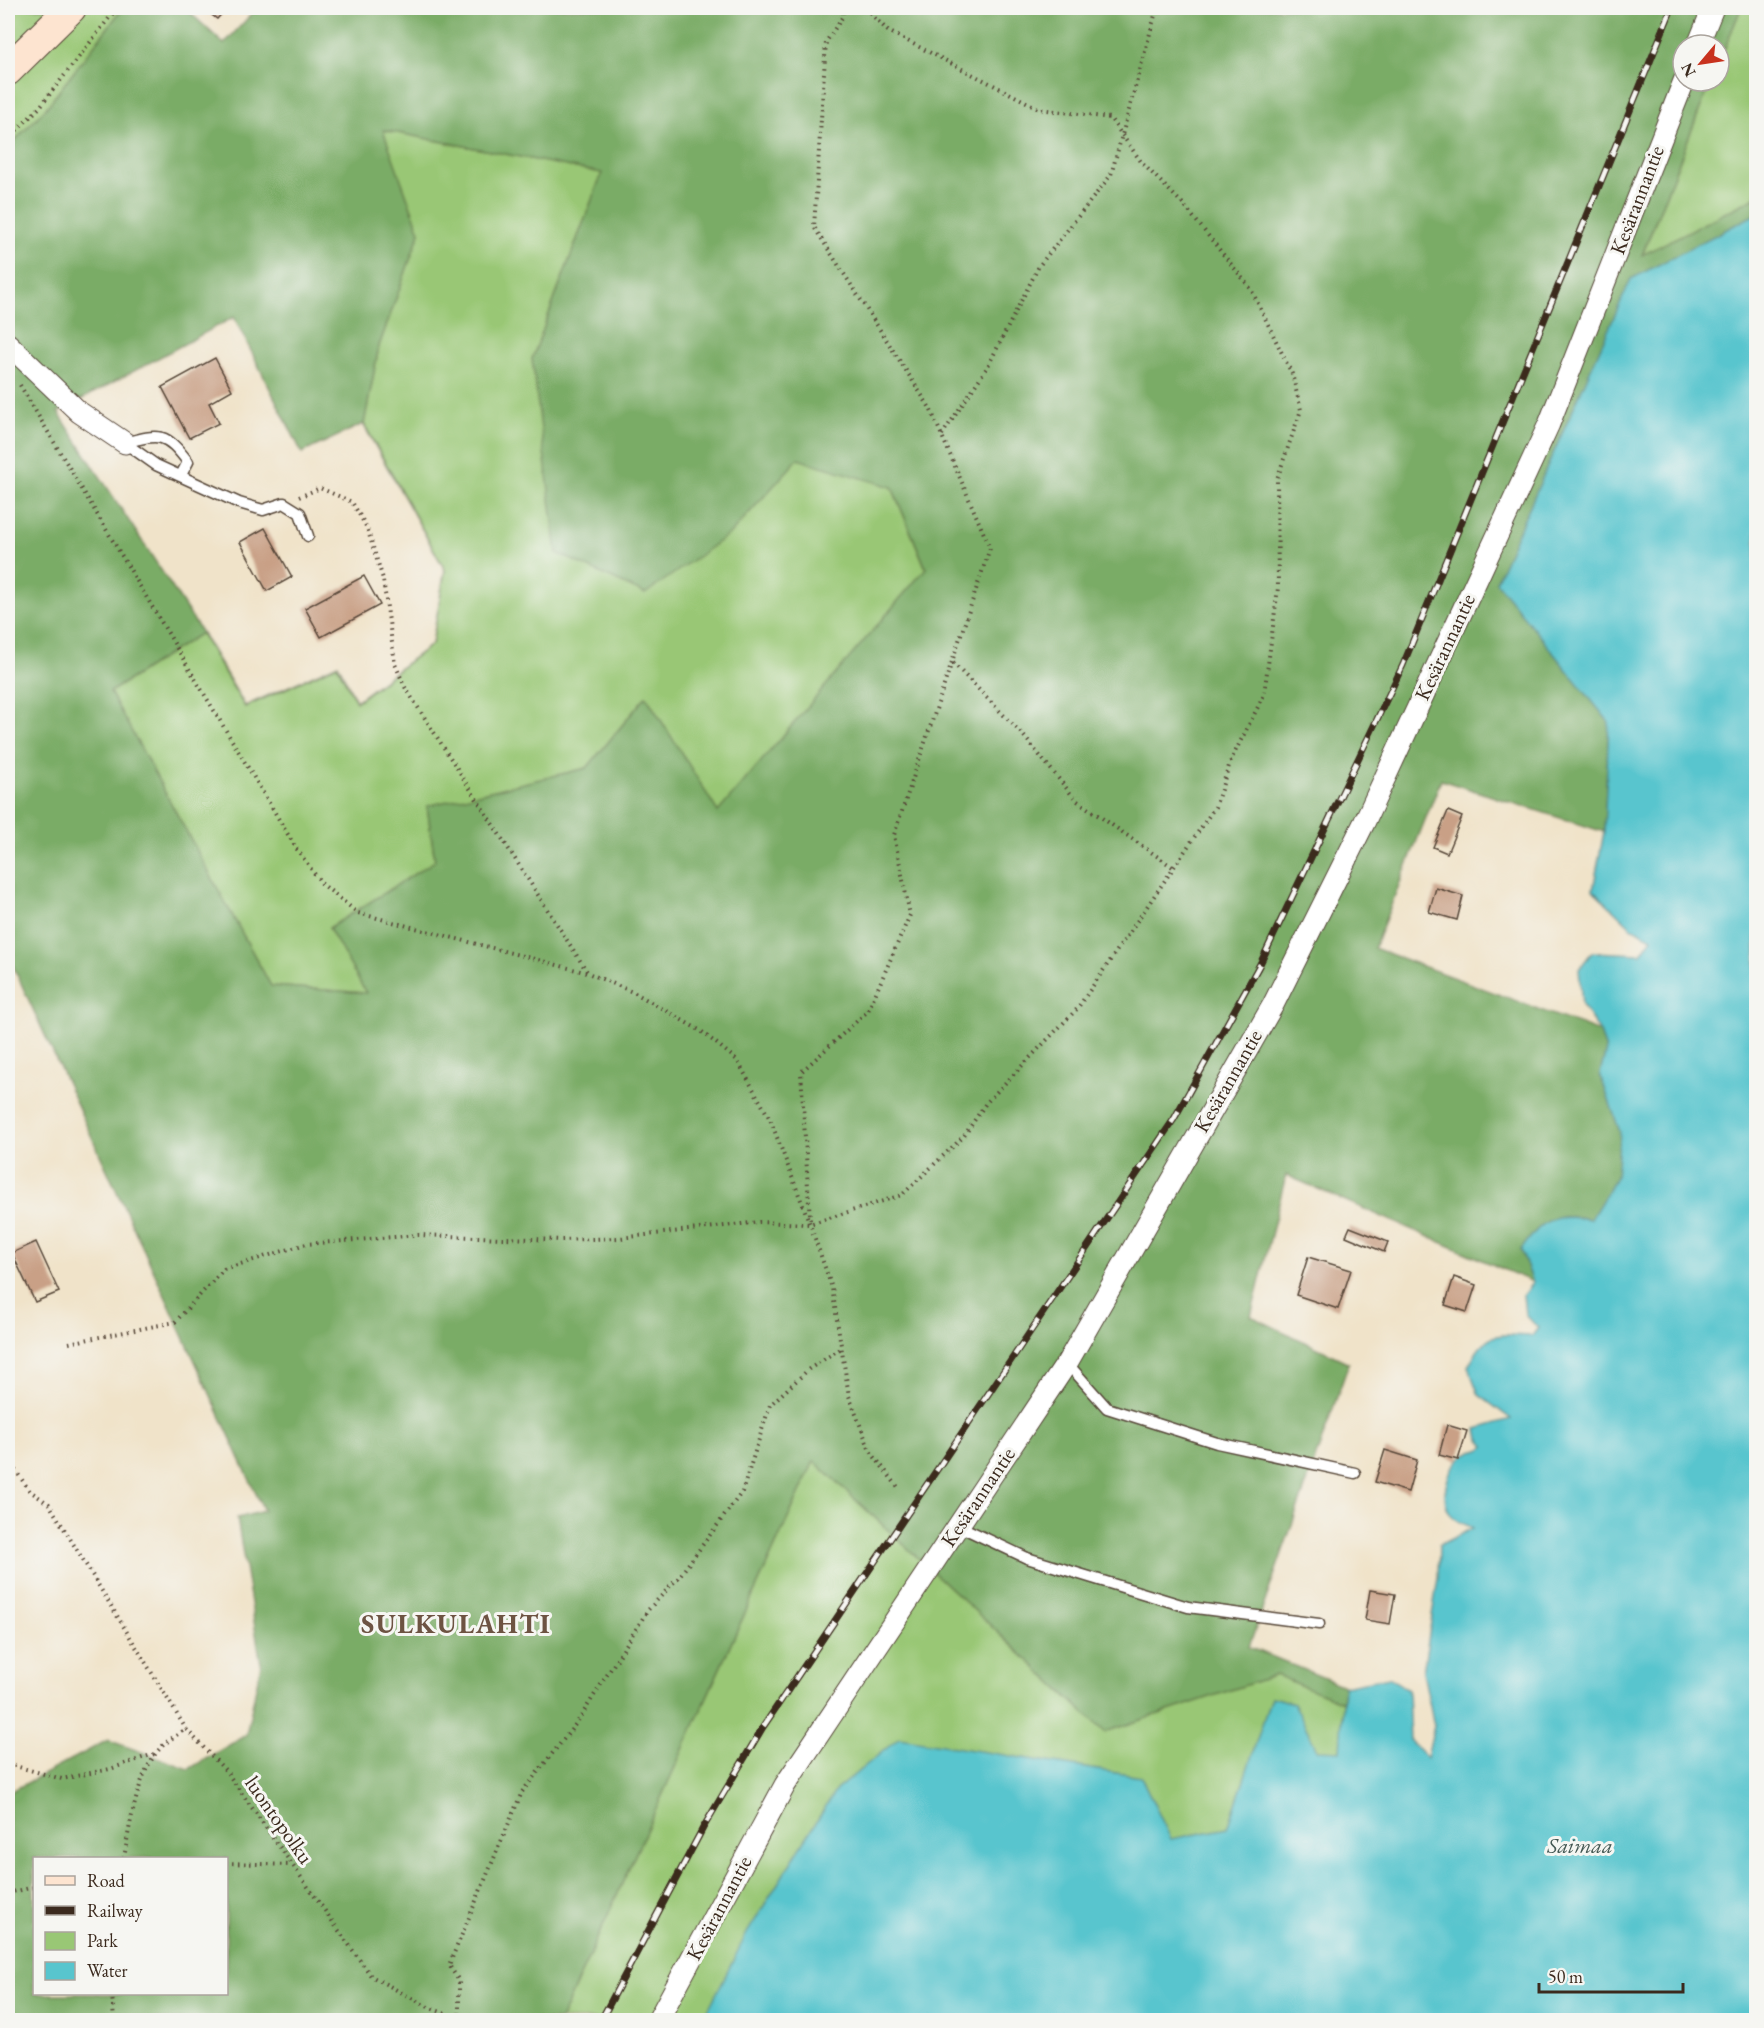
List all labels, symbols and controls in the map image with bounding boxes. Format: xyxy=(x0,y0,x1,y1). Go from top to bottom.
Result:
north arrow xyxy=(1671,33,1731,93)
text: N xyxy=(1676,59,1701,81)
street label: Kesärannantie xyxy=(1603,141,1670,258)
street label: Kesärannantie xyxy=(1408,589,1481,704)
street label: Kesärannantie xyxy=(1187,1024,1268,1137)
street label: Kesärannantie xyxy=(934,1442,1021,1552)
district label: SULKULAHTI xyxy=(361,1606,551,1641)
street label: luontopolku xyxy=(239,1770,320,1869)
water label: Saimaa xyxy=(1546,1831,1613,1860)
street label: Kesärannantie xyxy=(680,1851,757,1965)
legend xyxy=(33,1857,228,1995)
text: Road xyxy=(87,1869,126,1892)
text: Railway xyxy=(87,1899,143,1922)
text: Park xyxy=(87,1929,118,1952)
scale bar xyxy=(1539,1956,1683,1994)
text: Water xyxy=(87,1959,128,1982)
text: 50 m xyxy=(1548,1965,1583,1988)

